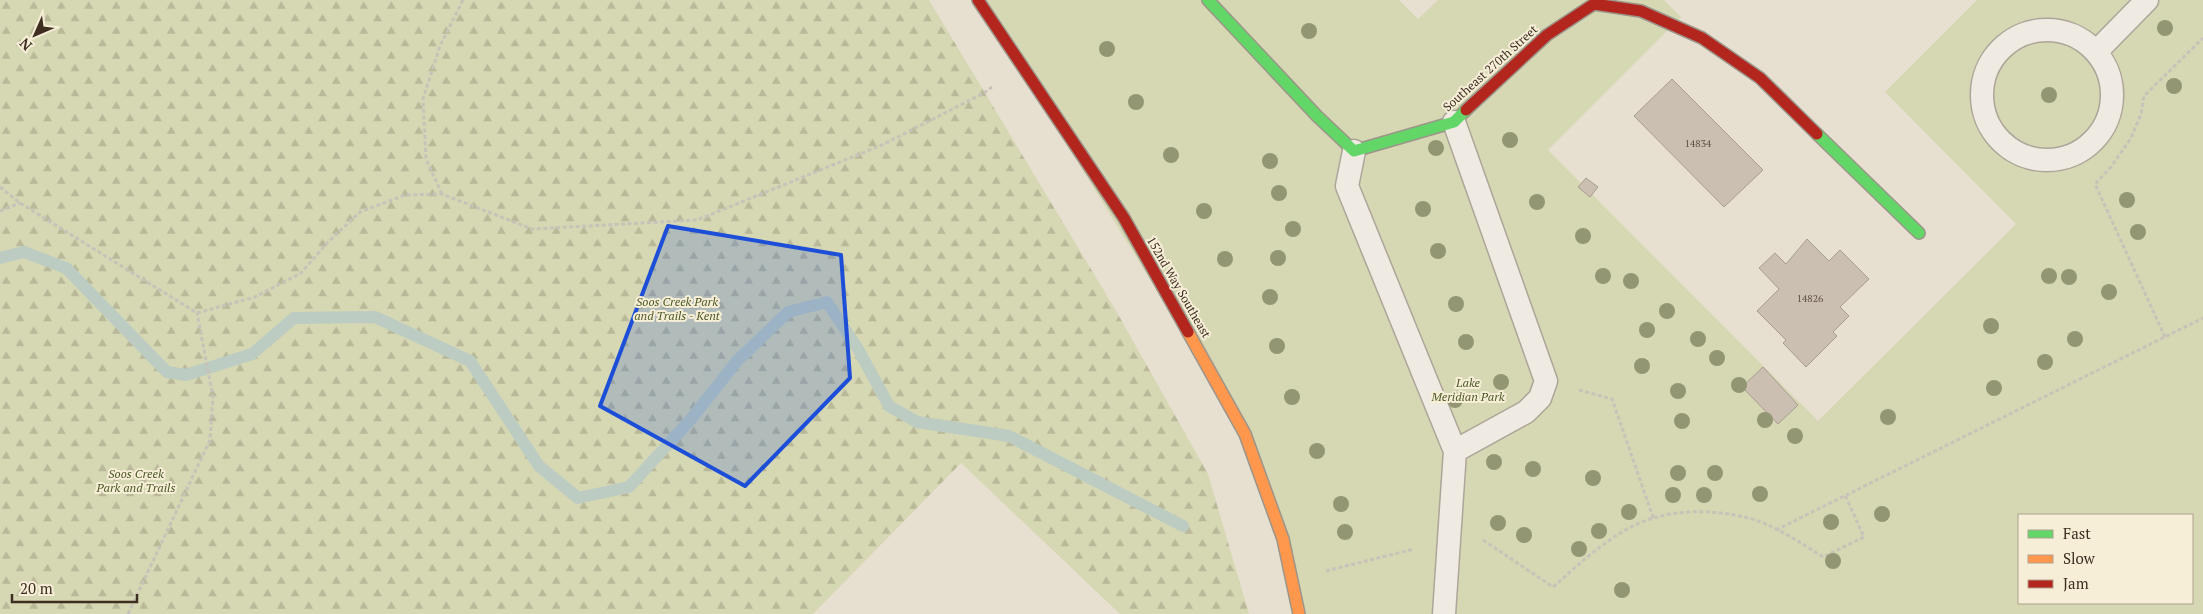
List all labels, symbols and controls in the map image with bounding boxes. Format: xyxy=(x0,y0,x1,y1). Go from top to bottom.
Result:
north arrow xyxy=(10,10,60,60)
street label: Southeast 270th Street xyxy=(1440,21,1541,114)
text: N xyxy=(15,34,36,55)
house number: 14834 xyxy=(1685,137,1712,150)
street label: 152nd Way Southeast xyxy=(1144,234,1214,341)
house number: 14826 xyxy=(1797,292,1824,305)
park label: Soos Creek Park and Trails - Kent xyxy=(634,294,721,323)
park label: Lake Meridian Park xyxy=(1430,375,1505,404)
park label: Soos Creek Park and Trails xyxy=(96,466,175,495)
legend xyxy=(2018,514,2193,604)
text: Fast xyxy=(2063,523,2091,543)
text: Slow xyxy=(2063,548,2096,568)
scale bar xyxy=(12,572,138,604)
text: Jam xyxy=(2063,573,2089,593)
text: 20 m xyxy=(20,578,53,598)

